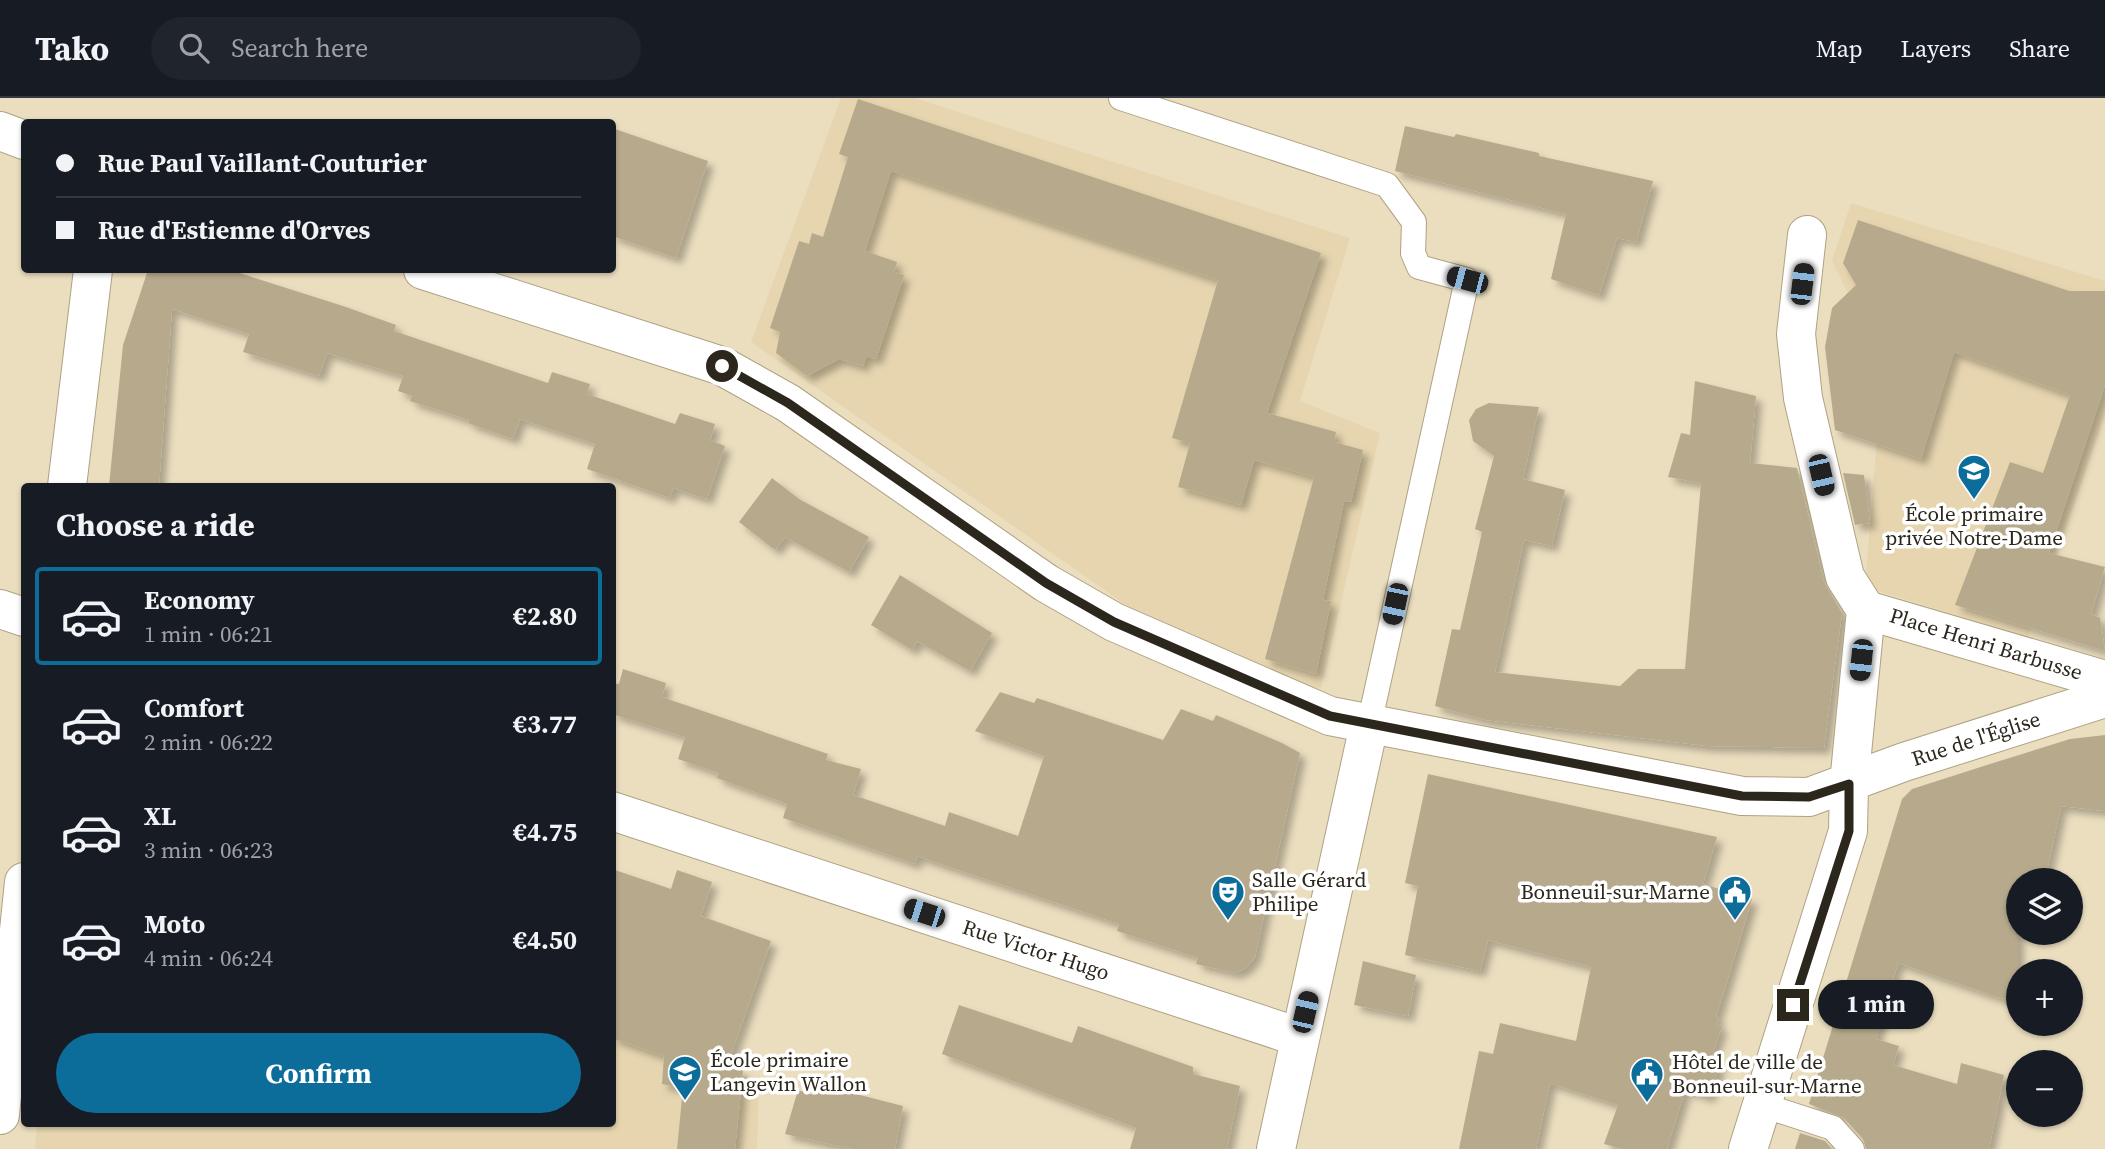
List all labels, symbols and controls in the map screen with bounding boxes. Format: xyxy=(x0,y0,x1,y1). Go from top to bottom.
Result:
search box xyxy=(151,17,641,80)
text: Tako xyxy=(35,26,109,71)
icon: search xyxy=(175,29,213,67)
text: Search here xyxy=(231,30,368,66)
text: Map xyxy=(1816,32,1863,65)
text: Layers xyxy=(1901,32,1971,65)
text: Share xyxy=(2009,32,2070,65)
text: Rue Paul Vaillant-Couturier xyxy=(98,145,427,181)
text: Rue d'Estienne d'Orves xyxy=(98,212,370,248)
car xyxy=(1790,262,1815,306)
car xyxy=(1444,264,1491,296)
route start xyxy=(706,350,738,382)
car xyxy=(1807,452,1836,498)
school or university icon: École primaire privée Notre-Dame xyxy=(1955,452,1993,501)
place label: École primaire privée Notre-Dame xyxy=(1885,499,2063,552)
text: Choose a ride xyxy=(56,503,255,547)
car xyxy=(1381,581,1410,627)
text: Economy xyxy=(144,582,255,618)
icon: car xyxy=(60,585,123,648)
text: €2.80 xyxy=(513,598,577,634)
street label: Place Henri Barbusse xyxy=(1886,600,2086,687)
text: 1 min · 06:21 xyxy=(144,618,273,650)
car xyxy=(1849,638,1874,682)
text: Comfort xyxy=(144,690,244,726)
icon: car xyxy=(60,693,123,756)
street label: Rue de l'Église xyxy=(1908,704,2044,773)
text: €3.77 xyxy=(513,706,577,742)
text: 2 min · 06:22 xyxy=(144,726,273,758)
text: XL xyxy=(144,798,176,834)
icon: car xyxy=(60,801,123,864)
text: €4.75 xyxy=(513,814,577,850)
text: 3 min · 06:23 xyxy=(144,834,273,866)
place label: Salle Gérard Philipe xyxy=(1252,865,1367,918)
map controls xyxy=(2006,868,2083,1127)
button: layers xyxy=(2006,868,2083,945)
theatre icon: Salle Gérard Philipe xyxy=(1209,873,1247,922)
public building icon: Bonneuil-sur-Marne xyxy=(1716,873,1754,922)
place label: Bonneuil-sur-Marne xyxy=(1520,877,1710,906)
car xyxy=(901,897,948,929)
text: Moto xyxy=(144,906,205,942)
icon: car xyxy=(60,909,123,972)
street label: Rue Victor Hugo xyxy=(959,912,1113,987)
text: €4.50 xyxy=(513,922,577,958)
text: 4 min · 06:24 xyxy=(144,942,273,974)
button: + xyxy=(2006,959,2083,1036)
callout: 1 min xyxy=(1818,981,1933,1030)
text: 1 min xyxy=(1846,988,1906,1020)
car xyxy=(1291,989,1320,1035)
route end xyxy=(1777,989,1809,1021)
button: Confirm xyxy=(56,1033,581,1113)
place label: École primaire Langevin Wallon xyxy=(710,1045,867,1098)
place label: Hôtel de ville de Bonneuil-sur-Marne xyxy=(1672,1047,1862,1100)
button: − xyxy=(2006,1050,2083,1127)
school or university icon: École primaire Langevin Wallon xyxy=(666,1053,704,1102)
public building icon: Hôtel de ville de Bonneuil-sur-Marne xyxy=(1628,1055,1666,1104)

